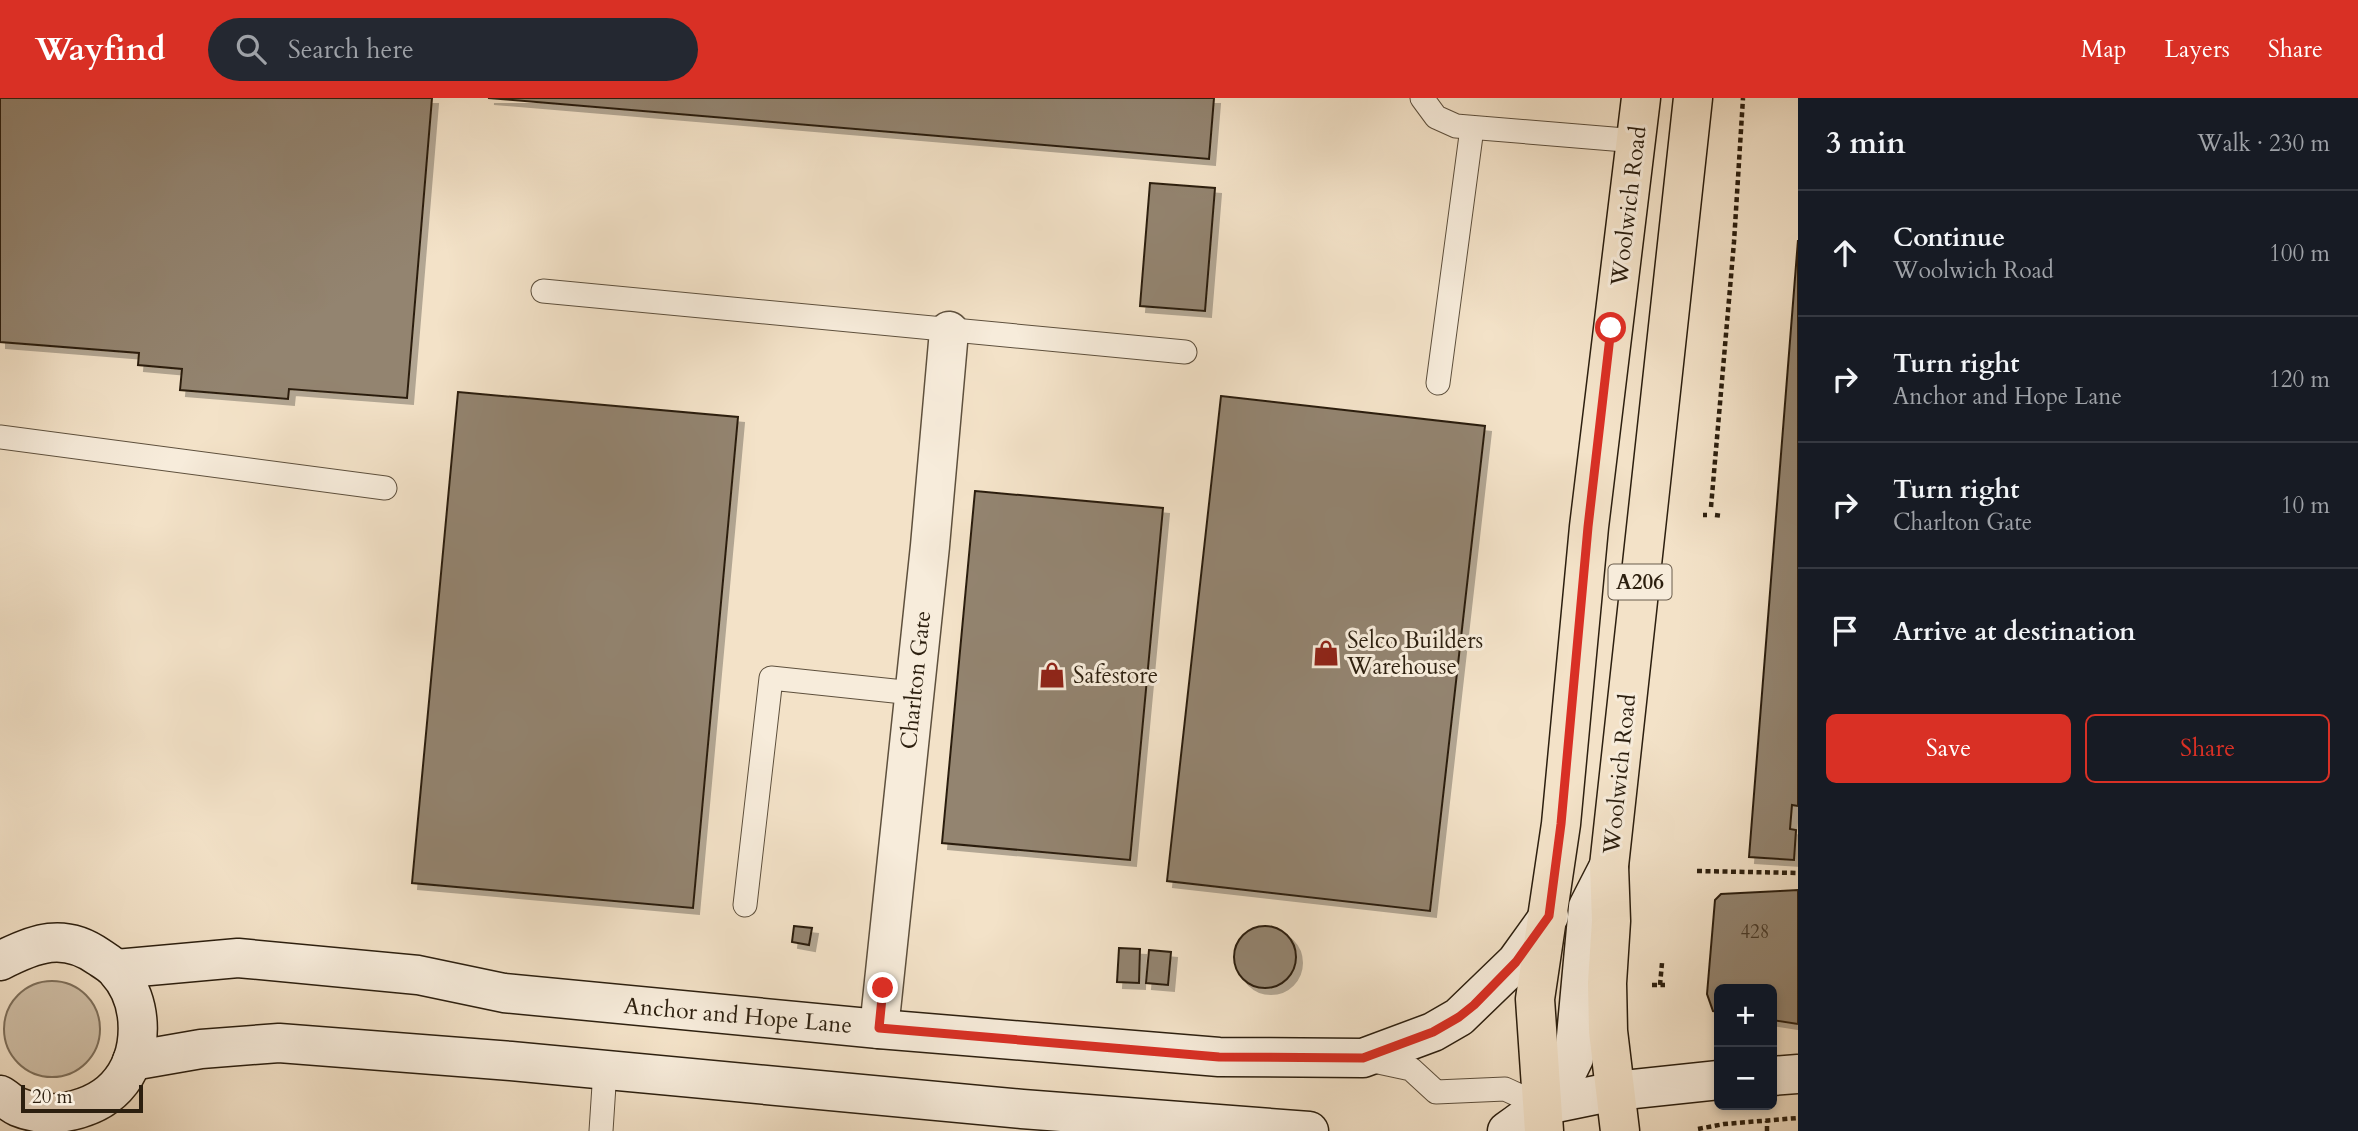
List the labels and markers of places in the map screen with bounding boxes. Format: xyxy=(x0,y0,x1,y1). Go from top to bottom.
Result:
place label: Selco Builders Warehouse xyxy=(1346,625,1483,682)
shop icon: Selco Builders Warehouse xyxy=(1311,638,1341,668)
shop icon: Safestore xyxy=(1037,660,1067,690)
place label: Safestore xyxy=(1073,660,1158,691)

